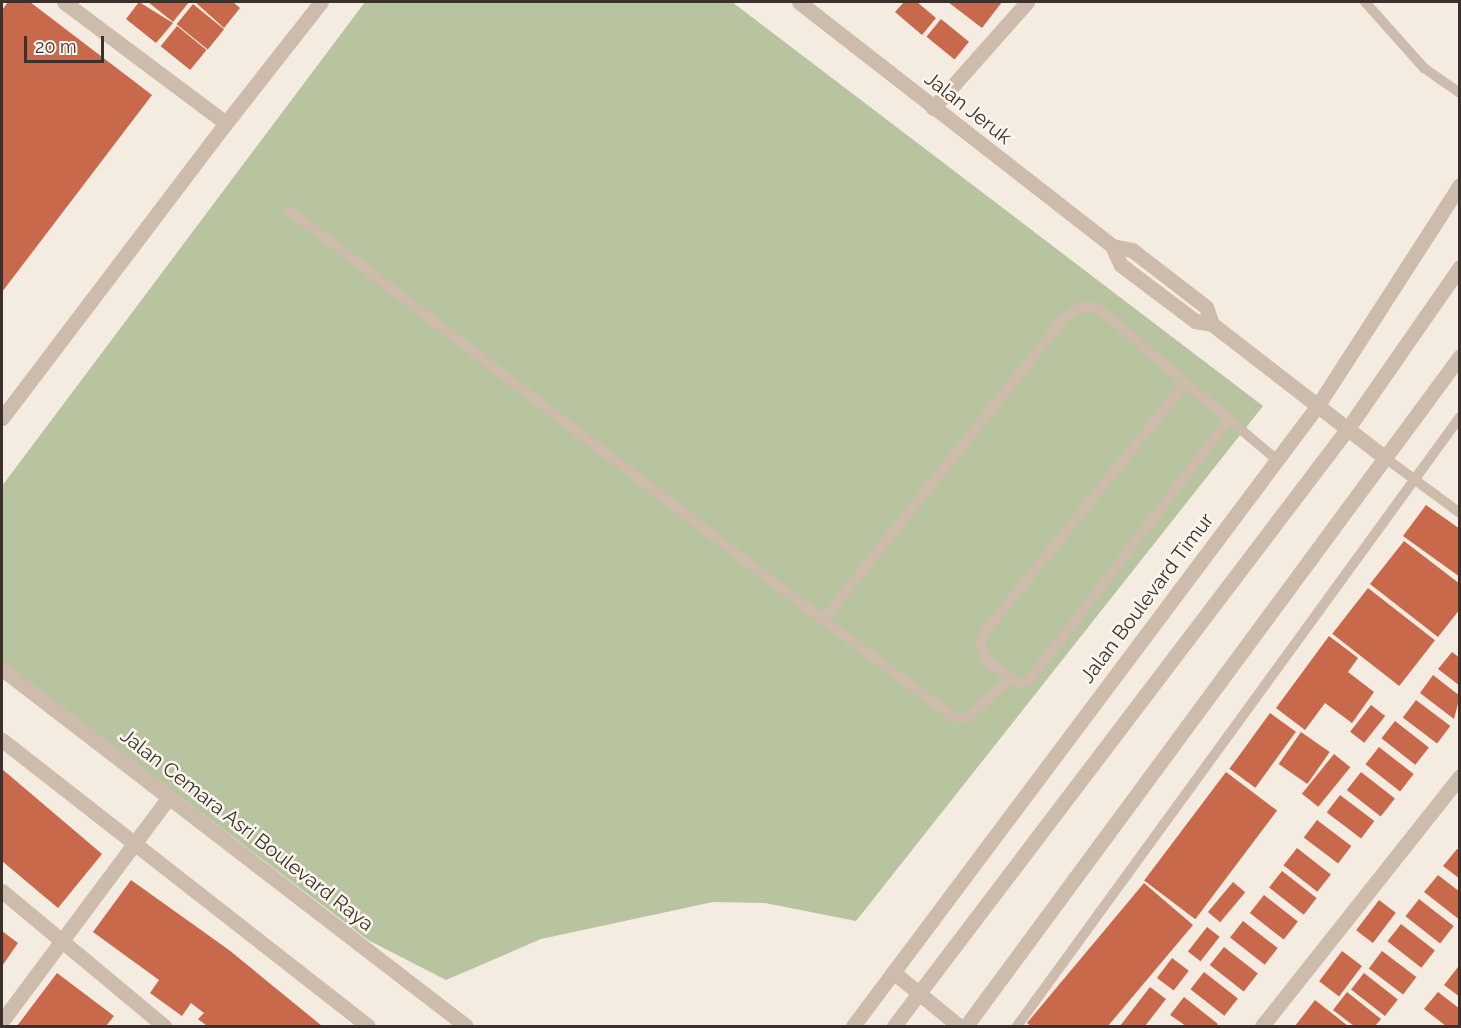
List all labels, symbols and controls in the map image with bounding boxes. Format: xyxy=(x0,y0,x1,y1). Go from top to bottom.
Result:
scale bar xyxy=(27,24,106,62)
text: 20 m xyxy=(35,36,77,57)
street label: Jalan Jeruk xyxy=(920,66,1016,150)
street label: Jalan Boulevard Timur xyxy=(1075,508,1219,688)
street label: Jalan Cemara Asri Boulevard Raya xyxy=(115,724,379,936)

